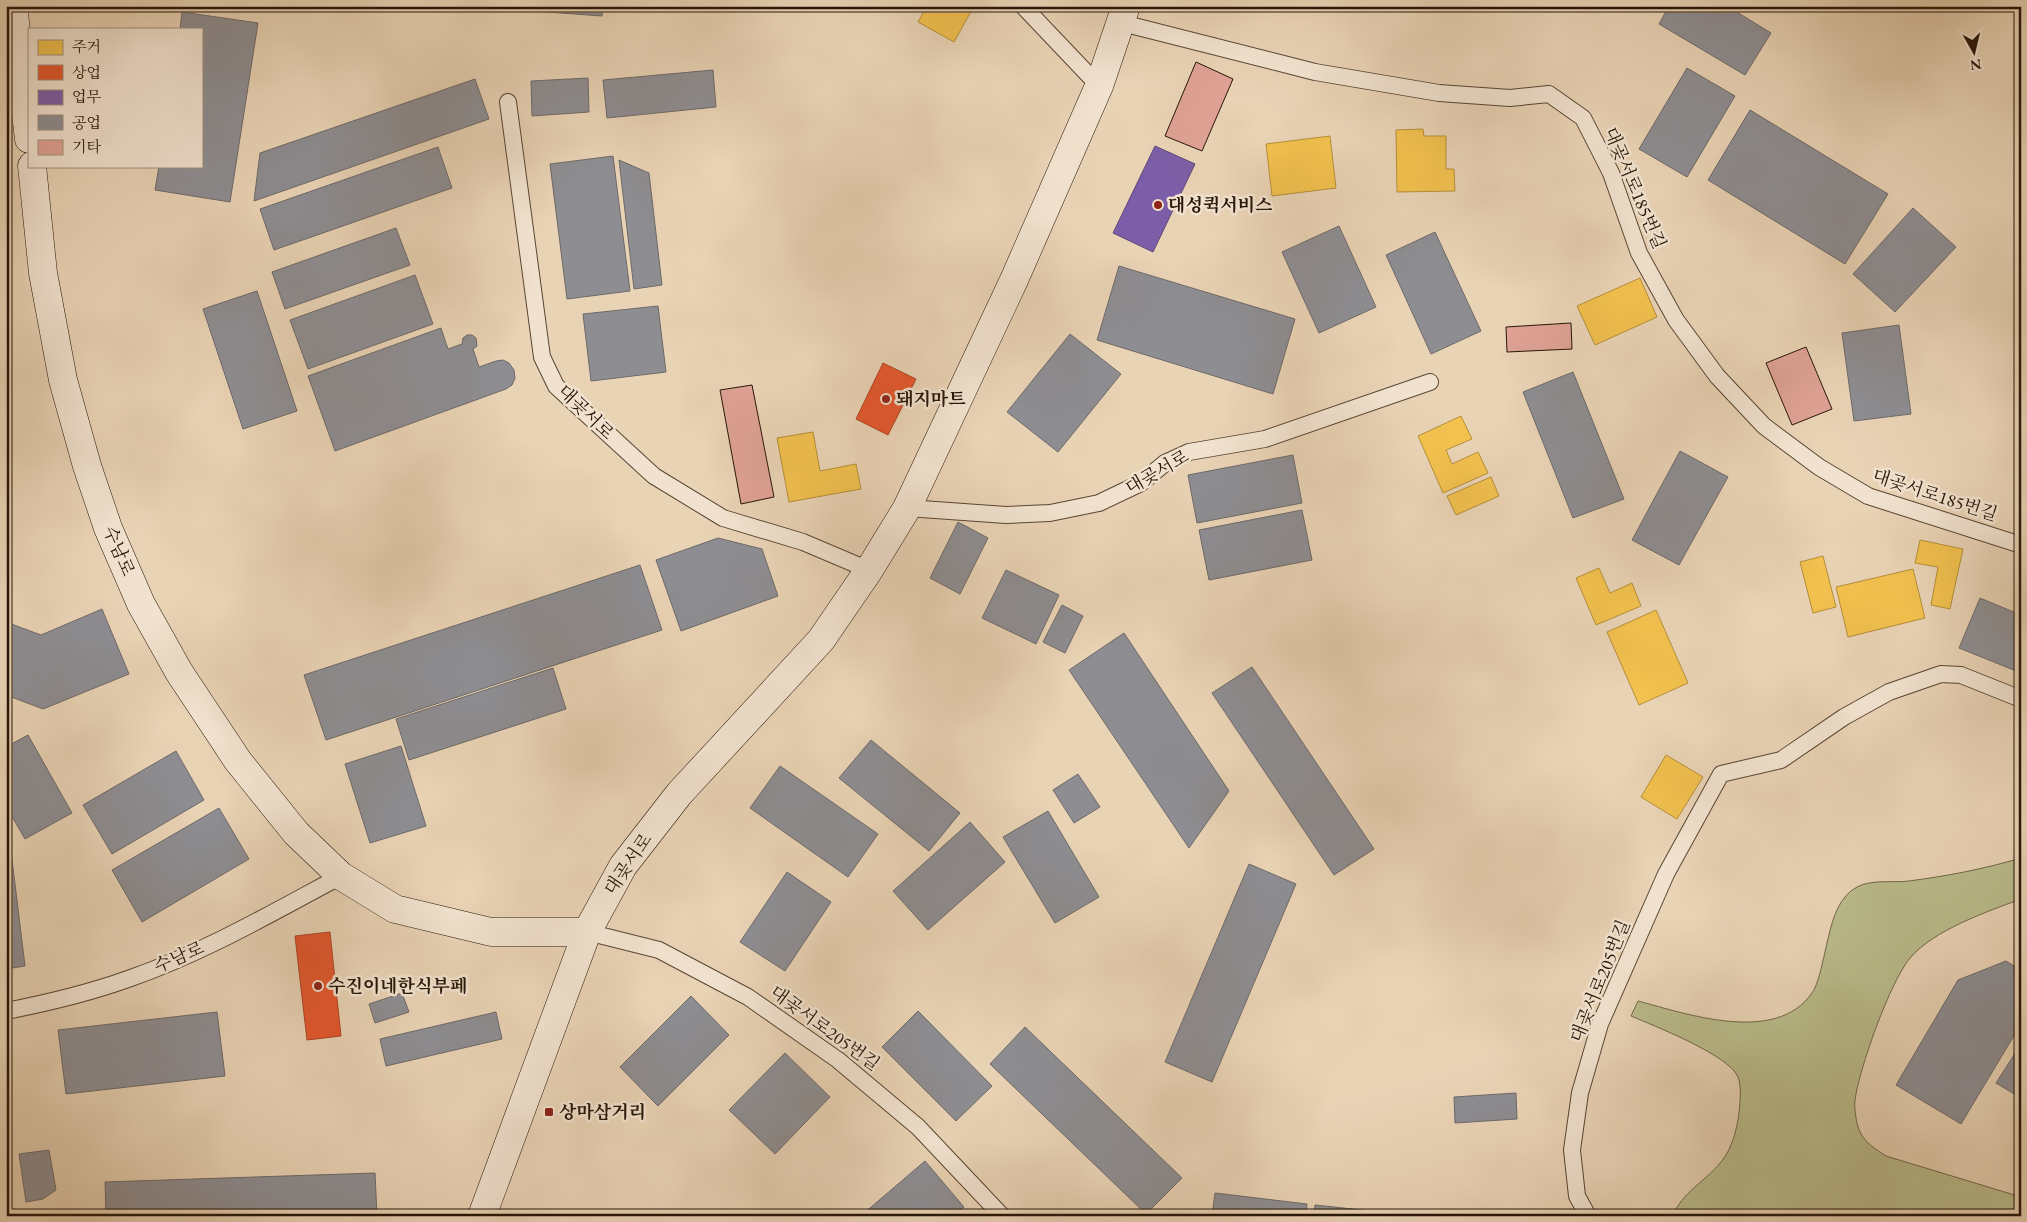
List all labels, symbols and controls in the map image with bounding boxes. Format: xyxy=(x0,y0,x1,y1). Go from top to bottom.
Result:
legend xyxy=(28,28,202,168)
north arrow xyxy=(1950,28,2000,78)
text: 주거 xyxy=(72,37,101,56)
text: N xyxy=(1968,55,1983,75)
text: 상업 xyxy=(72,63,101,82)
text: 업무 xyxy=(72,87,101,106)
text: 공업 xyxy=(72,113,101,132)
street label: 대곶서로185번길 xyxy=(1599,123,1671,252)
text: 기타 xyxy=(72,137,101,156)
place label: 대성퀵서비스 xyxy=(1168,193,1273,216)
marker: 대성퀵서비스 xyxy=(1152,199,1164,211)
street label: 대곶서로 xyxy=(553,379,619,444)
place label: 돼지마트 xyxy=(896,387,966,410)
marker: 돼지마트 xyxy=(880,393,892,405)
street label: 대곶서로 xyxy=(1121,444,1193,499)
street label: 대곶서로185번길 xyxy=(1870,463,2001,526)
street label: 수남로 xyxy=(99,522,140,579)
street label: 대곶서로 xyxy=(599,828,657,899)
street label: 대곶서로205번길 xyxy=(1564,916,1635,1046)
street label: 수남로 xyxy=(150,936,207,977)
place label: 수진이네한식부페 xyxy=(328,974,467,997)
marker: 수진이네한식부페 xyxy=(312,980,324,992)
street label: 대곶서로205번길 xyxy=(766,980,885,1075)
place label: 상마삼거리 xyxy=(559,1100,646,1123)
marker: 상마삼거리 xyxy=(543,1106,555,1118)

